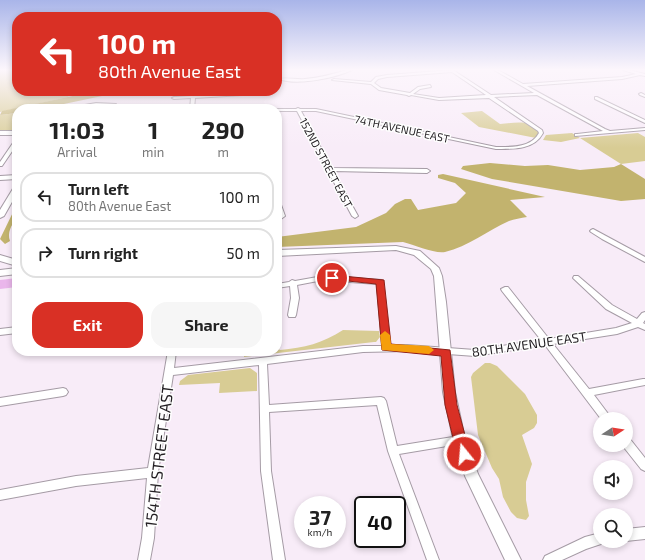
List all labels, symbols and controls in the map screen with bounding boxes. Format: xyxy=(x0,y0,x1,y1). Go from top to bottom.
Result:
text: 100 m xyxy=(98,26,176,60)
icon: left xyxy=(32,28,84,80)
text: 80th Avenue East xyxy=(98,60,241,82)
street label: 74TH AVENUE EAST xyxy=(353,112,451,145)
text: 11:03 xyxy=(49,115,105,144)
text: 1 xyxy=(148,115,158,144)
text: 290 xyxy=(201,115,245,144)
street label: 152ND STREET EAST xyxy=(297,116,356,210)
text: Arrival xyxy=(57,144,97,160)
text: min xyxy=(142,144,164,160)
text: m xyxy=(217,144,229,160)
text: Turn left xyxy=(68,180,129,198)
icon: left xyxy=(34,186,56,208)
text: 100 m xyxy=(219,188,260,206)
text: 80th Avenue East xyxy=(68,198,171,214)
icon: right xyxy=(34,242,56,264)
text: Turn right xyxy=(68,244,138,262)
text: 50 m xyxy=(226,244,260,262)
pin xyxy=(315,261,349,295)
icon: arrive xyxy=(321,267,343,289)
button: Exit xyxy=(32,302,143,348)
button: Share xyxy=(151,302,262,348)
street label: 80TH AVENUE EAST xyxy=(471,328,588,360)
street label: 154TH STREET EAST xyxy=(140,383,177,529)
north arrow xyxy=(593,412,633,452)
map controls xyxy=(593,412,633,548)
position arrow xyxy=(443,433,485,475)
button: sound xyxy=(593,460,633,500)
speed limit sign: 40 xyxy=(354,496,406,548)
text: 37 xyxy=(309,505,331,529)
button: search xyxy=(593,508,633,548)
text: km/h xyxy=(308,526,332,538)

